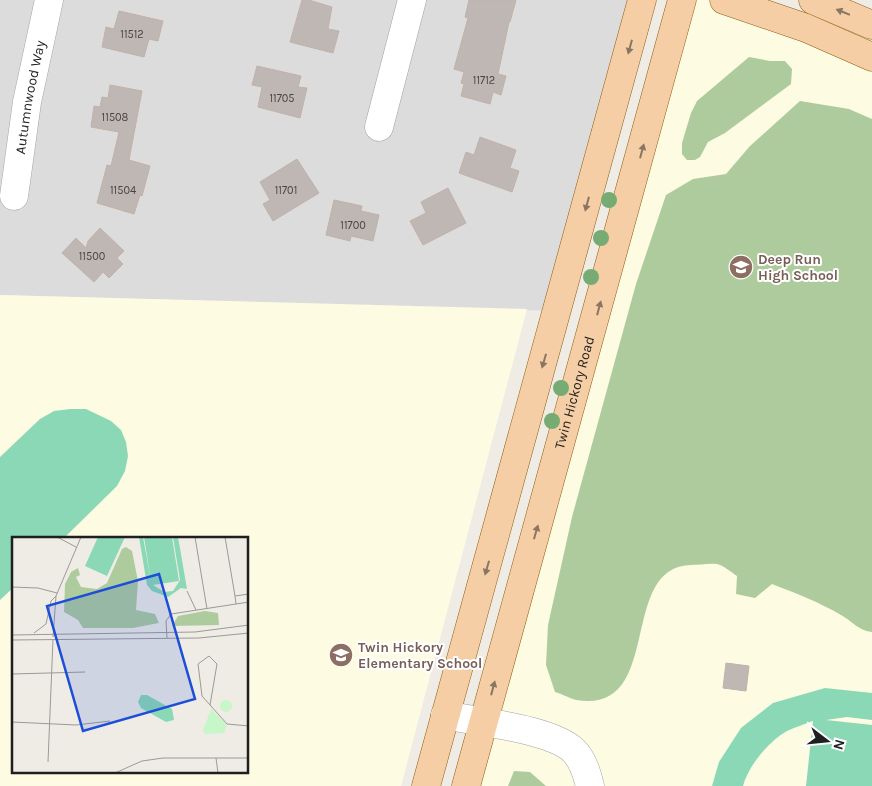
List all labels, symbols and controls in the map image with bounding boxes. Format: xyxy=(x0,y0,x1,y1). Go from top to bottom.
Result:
one-way arrow xyxy=(836,7,850,15)
house number: 11512 xyxy=(120,28,144,41)
street label: Autumnwood Way xyxy=(12,39,49,155)
one-way arrow xyxy=(625,40,633,55)
house number: 11712 xyxy=(473,74,495,87)
house number: 11705 xyxy=(269,92,295,105)
house number: 11508 xyxy=(102,111,129,124)
one-way arrow xyxy=(638,144,646,159)
house number: 11504 xyxy=(110,184,136,197)
house number: 11701 xyxy=(275,184,297,197)
one-way arrow xyxy=(583,197,591,212)
house number: 11700 xyxy=(340,219,366,232)
house number: 11500 xyxy=(79,250,105,263)
place label: Deep Run High School xyxy=(758,251,838,284)
school or university icon: Deep Run High School xyxy=(728,254,754,280)
one-way arrow xyxy=(595,300,603,315)
street label: Twin Hickory Road xyxy=(551,334,598,451)
one-way arrow xyxy=(540,353,548,368)
one-way arrow xyxy=(533,524,541,539)
inset map xyxy=(12,537,249,774)
one-way arrow xyxy=(482,560,490,575)
place label: Twin Hickory Elementary School xyxy=(358,639,482,672)
school or university icon: Twin Hickory Elementary School xyxy=(328,642,354,668)
one-way arrow xyxy=(489,681,497,696)
north arrow xyxy=(802,716,852,766)
text: N xyxy=(829,737,849,752)

